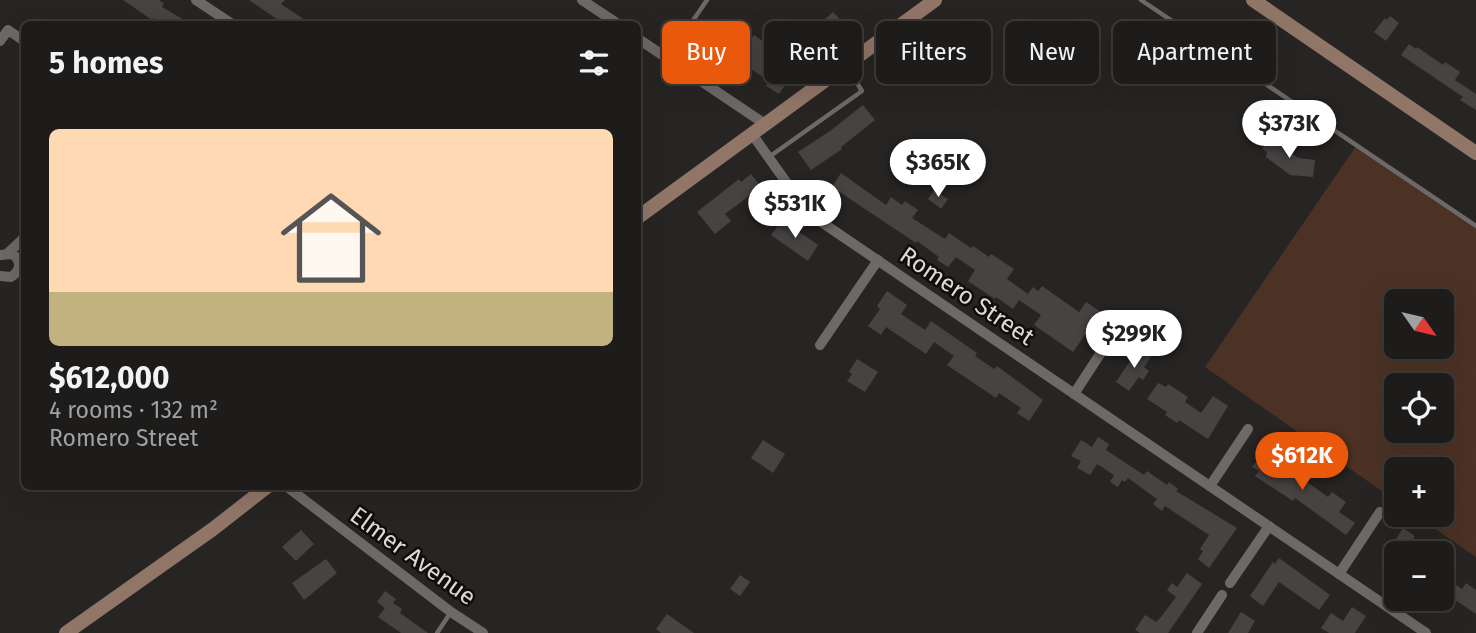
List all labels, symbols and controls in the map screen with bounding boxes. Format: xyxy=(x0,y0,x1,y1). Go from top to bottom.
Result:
chip: Buy xyxy=(662,21,750,84)
chip: Rent xyxy=(764,21,862,84)
chip: Filters xyxy=(876,21,991,84)
chip: New xyxy=(1005,21,1099,84)
chip: Apartment xyxy=(1113,21,1276,84)
icon: filters xyxy=(575,44,613,82)
text: 5 homes xyxy=(49,45,163,81)
pin: $373K xyxy=(1240,100,1338,160)
text: $373K xyxy=(1258,109,1320,137)
pin: $365K xyxy=(889,140,987,199)
text: $365K xyxy=(906,148,970,176)
icon: home xyxy=(268,175,394,301)
pin: $531K xyxy=(746,180,844,240)
text: $531K xyxy=(764,189,826,217)
street label: Romero Street xyxy=(895,241,1040,351)
north arrow xyxy=(1384,289,1454,359)
map controls xyxy=(1384,289,1454,611)
pin: $299K xyxy=(1085,310,1183,370)
text: $299K xyxy=(1102,319,1166,347)
text: $612,000 xyxy=(49,360,170,396)
button: locate xyxy=(1384,373,1454,443)
text: 4 rooms · 132 m² xyxy=(49,396,218,424)
text: Romero Street xyxy=(49,424,198,452)
pin: $612K xyxy=(1253,433,1351,492)
text: $612K xyxy=(1271,441,1333,469)
button: + xyxy=(1384,457,1454,527)
street label: Elmer Avenue xyxy=(345,501,481,611)
button: − xyxy=(1384,541,1454,611)

